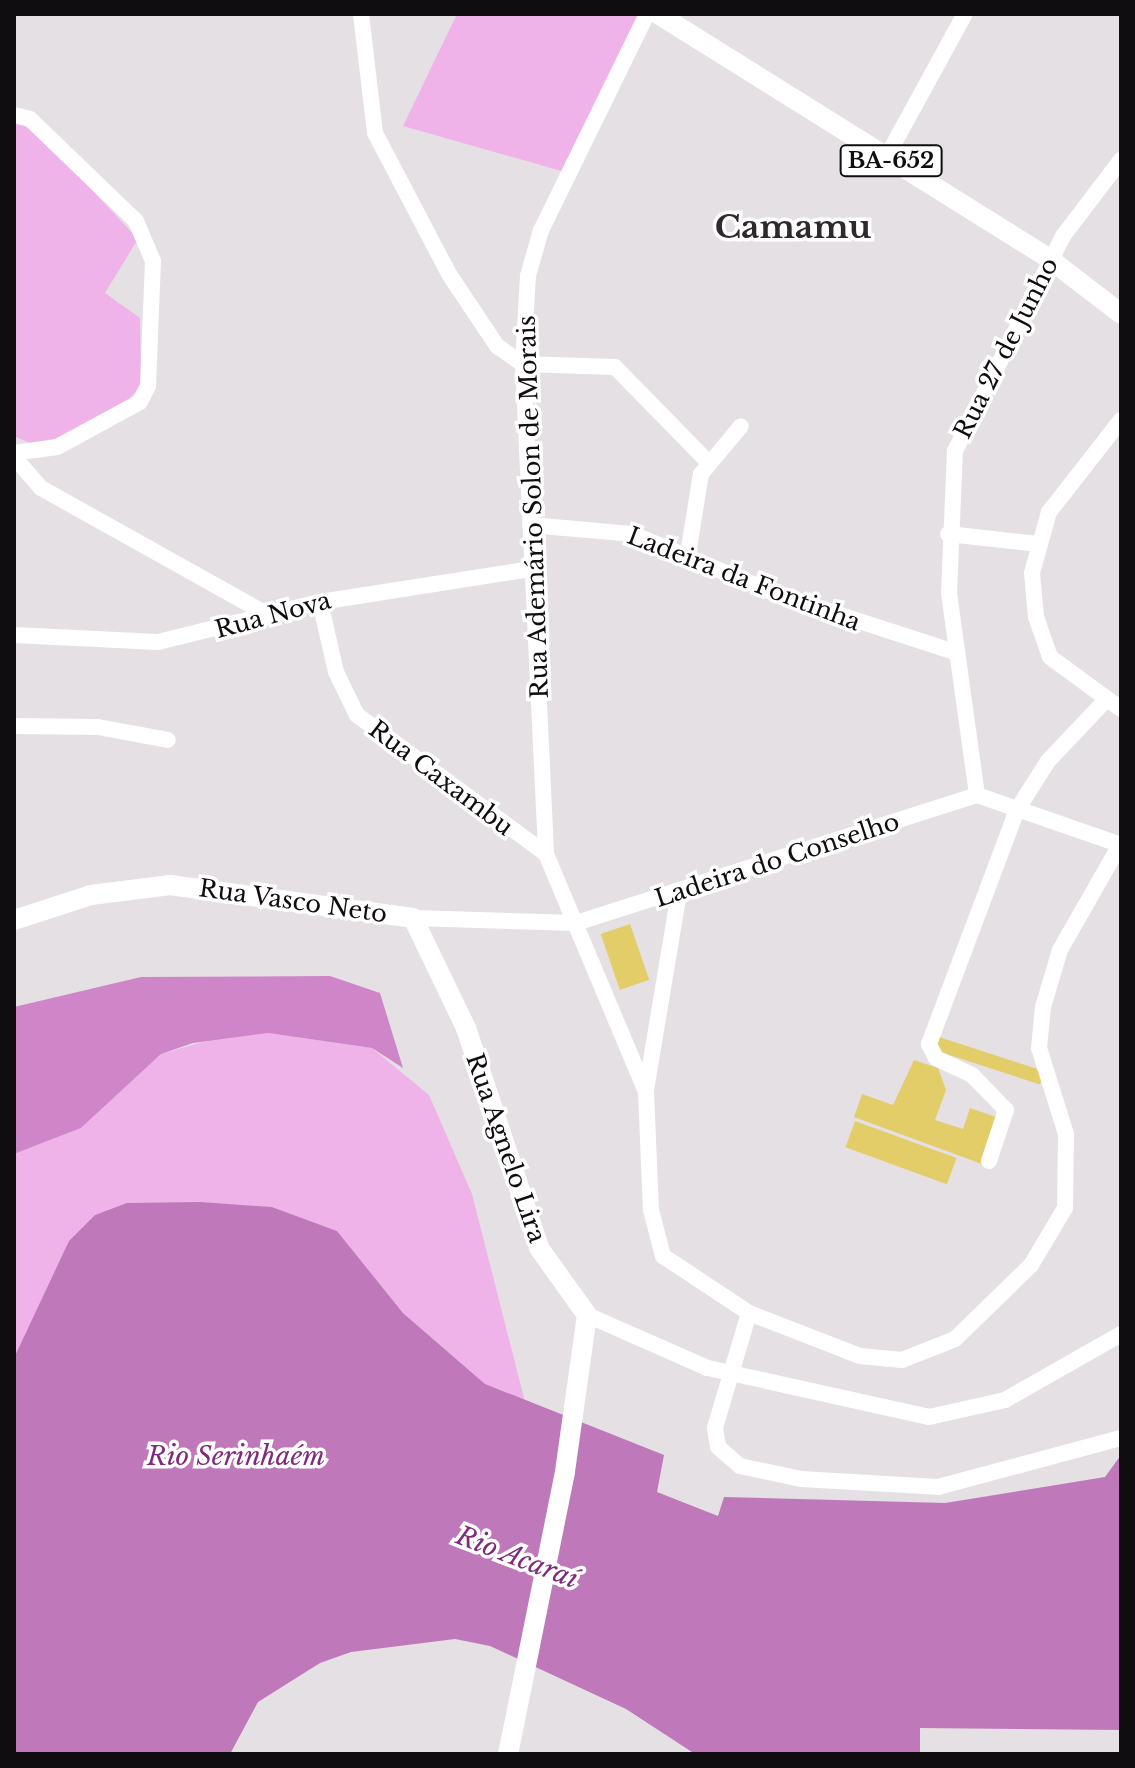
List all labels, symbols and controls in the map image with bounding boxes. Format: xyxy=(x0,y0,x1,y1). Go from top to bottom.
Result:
road number: BA-652 xyxy=(839,143,943,179)
district label: Camamu xyxy=(715,208,871,246)
street label: Rua 27 de Junho xyxy=(948,253,1064,443)
street label: Rua Ademário Solon de Morais xyxy=(512,314,554,700)
street label: Ladeira da Fontinha xyxy=(623,521,865,637)
street label: Rua Nova xyxy=(212,586,334,644)
street label: Rua Caxambu xyxy=(363,714,519,842)
street label: Ladeira do Conselho xyxy=(651,807,903,913)
street label: Rua Vasco Neto xyxy=(197,873,389,929)
street label: Rua Agnelo Lira xyxy=(460,1049,552,1247)
water label: Rio Serinhaém xyxy=(147,1441,325,1473)
water label: Rio Acaraí xyxy=(451,1520,583,1596)

